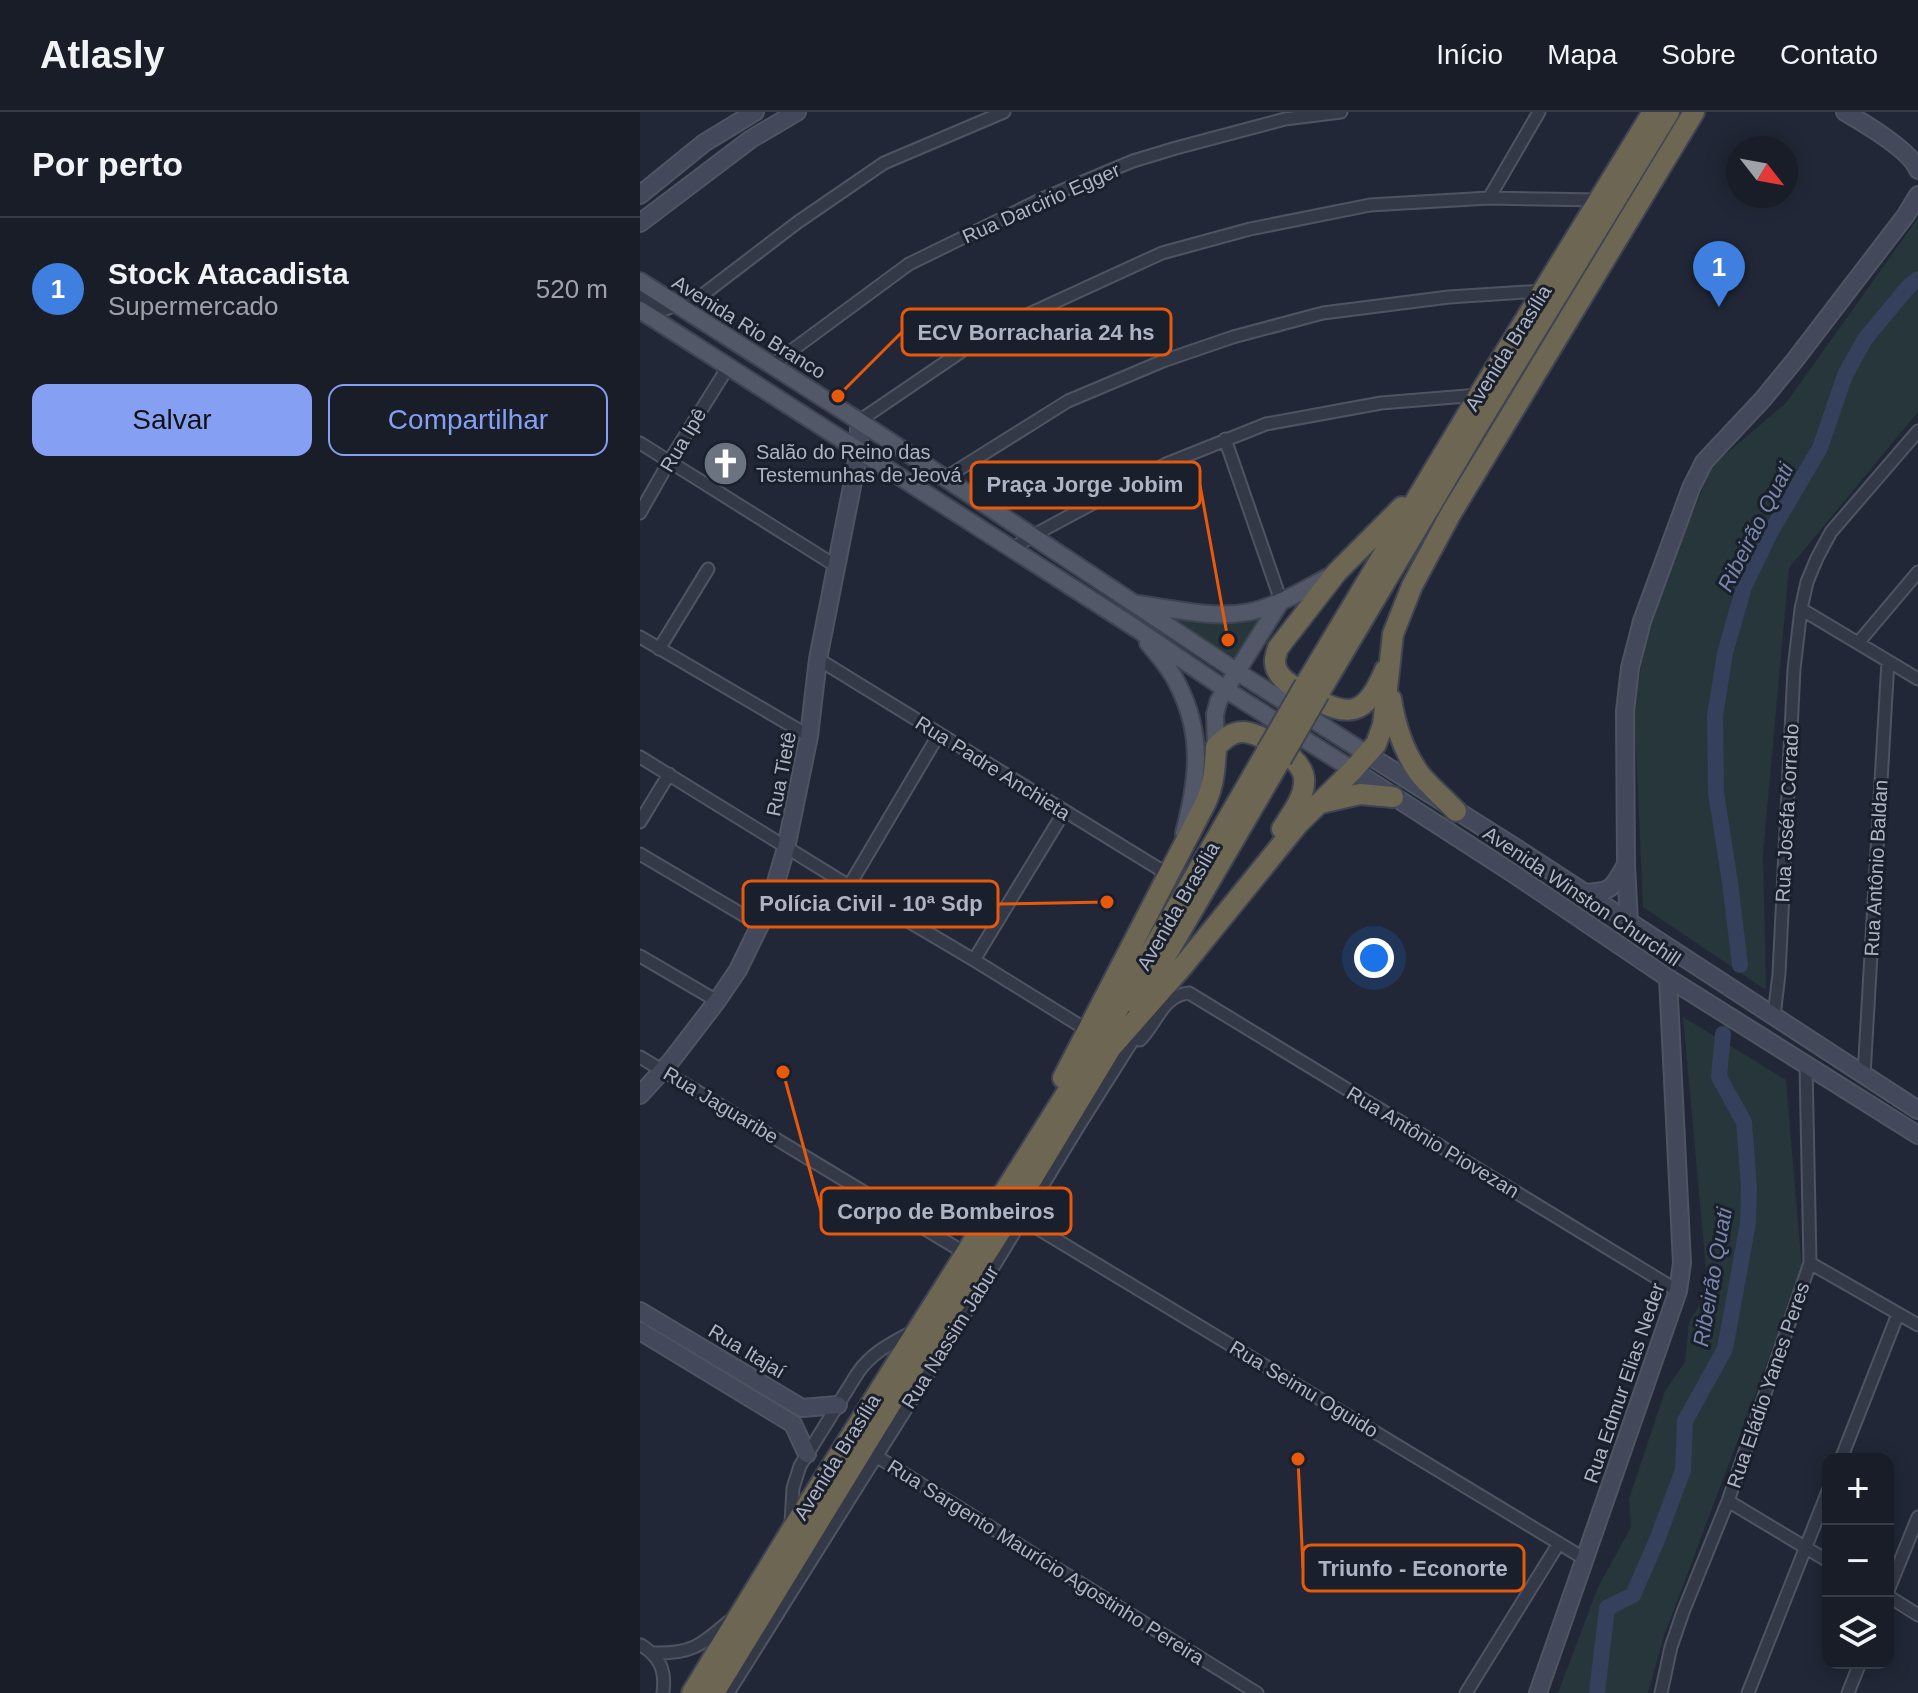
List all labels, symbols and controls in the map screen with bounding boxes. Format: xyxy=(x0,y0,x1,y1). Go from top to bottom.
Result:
text: Atlasly xyxy=(40,34,165,76)
text: Início xyxy=(1436,39,1503,70)
text: Mapa xyxy=(1547,39,1617,70)
text: Sobre xyxy=(1661,39,1736,70)
text: Contato xyxy=(1780,39,1878,70)
north arrow xyxy=(1726,136,1798,208)
text: Por perto xyxy=(32,145,183,183)
street label: Rua Darcirio Egger xyxy=(959,158,1123,248)
pin: 1 xyxy=(1693,241,1745,307)
text: Stock Atacadista xyxy=(108,257,349,290)
street label: Avenida Rio Branco xyxy=(668,271,830,383)
text: 1 xyxy=(51,274,65,304)
text: 520 m xyxy=(536,274,608,304)
street label: Avenida Brasília xyxy=(1460,280,1556,415)
text: Supermercado xyxy=(108,291,279,321)
callout: ECV Borracharia 24 hs xyxy=(902,309,1171,355)
text: ECV Borracharia 24 hs xyxy=(917,320,1155,345)
button: Salvar xyxy=(32,384,312,456)
button: Compartilhar xyxy=(328,384,608,456)
street label: Rua Ipê xyxy=(656,404,710,476)
church icon: Salão do Reino das Testemunhas de Jeová xyxy=(701,439,749,487)
place label: Salão do Reino das Testemunhas de Jeová xyxy=(756,441,963,486)
water label: Ribeirão Quati xyxy=(1712,458,1799,596)
callout: Praça Jorge Jobim xyxy=(971,462,1200,508)
text: Praça Jorge Jobim xyxy=(987,472,1183,497)
street label: Rua Padre Anchieta xyxy=(912,712,1075,825)
street label: Rua Joséfa Corrado xyxy=(1771,723,1803,903)
street label: Rua Tietê xyxy=(762,730,800,818)
street label: Rua Antônio Baldan xyxy=(1860,779,1892,957)
street label: Avenida Winston Churchill xyxy=(1479,822,1685,970)
street label: Avenida Brasília xyxy=(1132,837,1224,974)
callout: Polícia Civil - 10ª Sdp xyxy=(743,881,998,927)
text: Polícia Civil - 10ª Sdp xyxy=(759,891,983,916)
your location xyxy=(1354,938,1394,978)
street label: Rua Jaguaribe xyxy=(660,1062,782,1148)
street label: Rua Antônio Piovezan xyxy=(1343,1082,1523,1202)
callout: Corpo de Bombeiros xyxy=(821,1188,1071,1234)
text: Corpo de Bombeiros xyxy=(837,1199,1055,1224)
water label: Ribeirão Quati xyxy=(1688,1205,1737,1349)
street label: Rua Nassim Jabur xyxy=(897,1261,1003,1413)
street label: Rua Eládio Yanes Peres xyxy=(1722,1279,1814,1491)
street label: Rua Edmur Elias Neder xyxy=(1579,1280,1669,1486)
street label: Rua Itajaí xyxy=(705,1320,790,1383)
street label: Rua Seimu Oguido xyxy=(1226,1336,1382,1442)
street label: Avenida Brasília xyxy=(789,1389,885,1524)
map controls xyxy=(1822,1453,1894,1669)
button: + xyxy=(1822,1453,1894,1525)
street label: Rua Sargento Maurício Agostinho Pereira xyxy=(884,1455,1209,1670)
button: − xyxy=(1822,1525,1894,1597)
callout: Triunfo - Econorte xyxy=(1303,1545,1524,1591)
text: Triunfo - Econorte xyxy=(1318,1556,1508,1581)
button: layers xyxy=(1822,1597,1894,1669)

